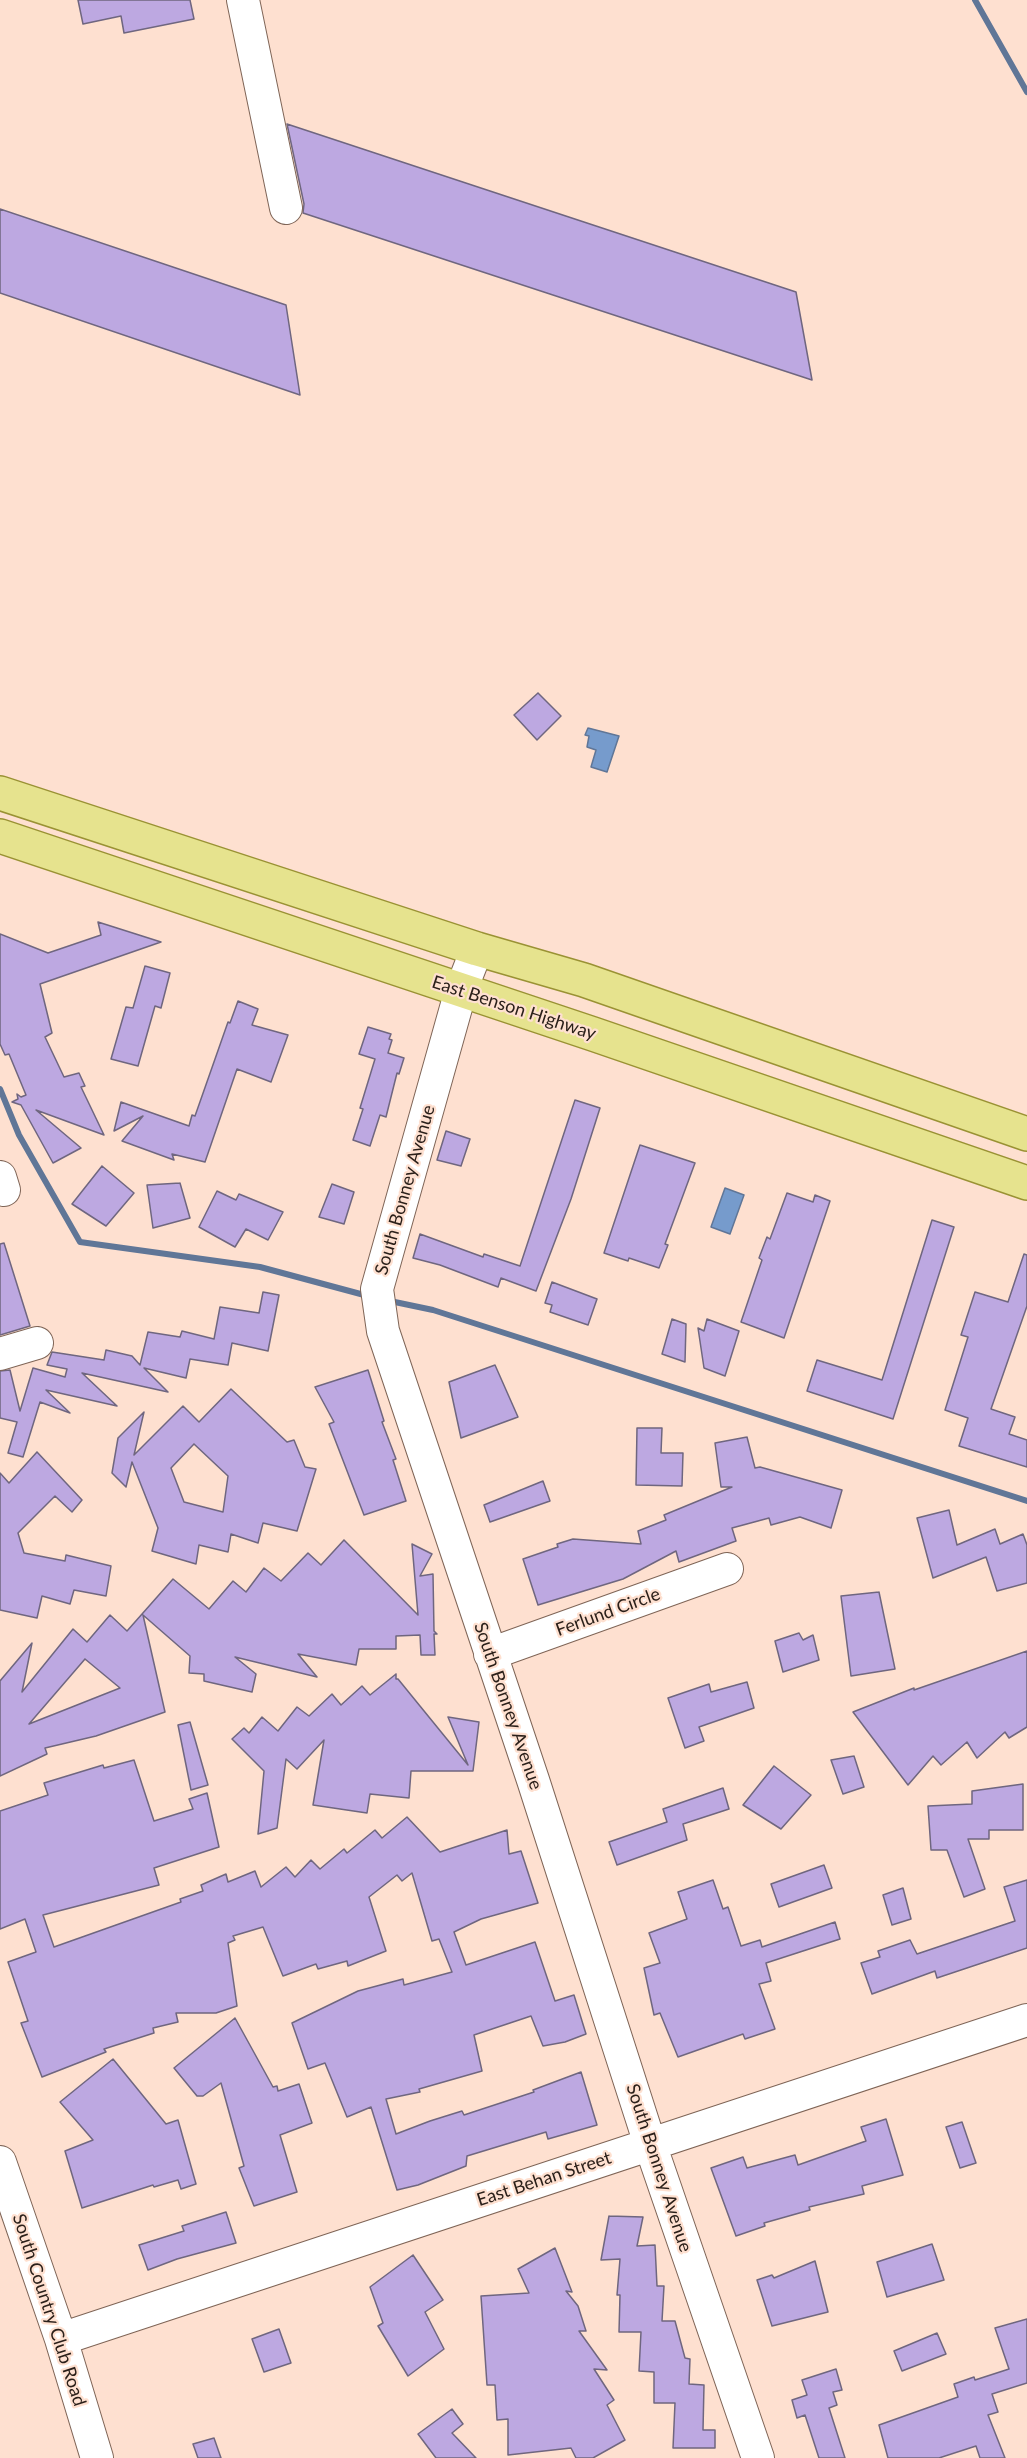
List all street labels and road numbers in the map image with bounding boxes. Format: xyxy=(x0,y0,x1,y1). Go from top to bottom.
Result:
street label: East Benson Highway xyxy=(429,971,599,1045)
street label: South Bonney Avenue xyxy=(370,1103,440,1277)
street label: Ferlund Circle xyxy=(553,1583,663,1641)
street label: South Bonney Avenue xyxy=(469,1619,547,1793)
street label: South Bonney Avenue xyxy=(622,2081,696,2255)
street label: East Behan Street xyxy=(474,2147,614,2211)
street label: South Country Club Road xyxy=(8,2211,90,2409)

